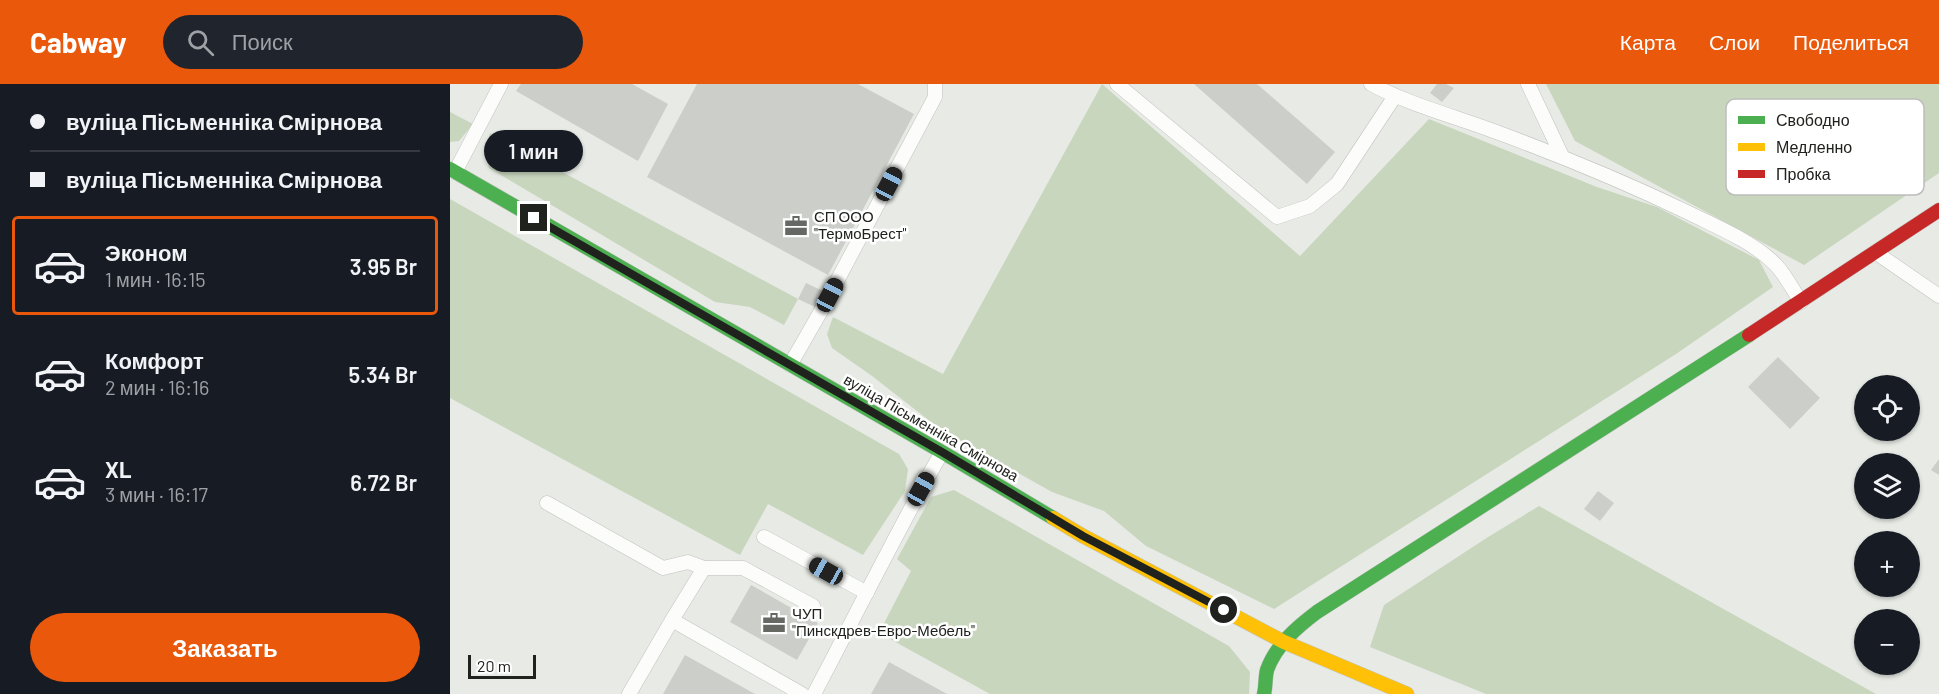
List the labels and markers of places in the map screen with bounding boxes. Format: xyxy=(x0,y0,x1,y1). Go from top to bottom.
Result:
place label: СП ООО "ТермоБрест" xyxy=(814,207,907,242)
office icon: СП ООО "ТермоБрест" xyxy=(783,213,809,239)
place label: ЧУП "Пинскдрев-Евро-Мебель" xyxy=(792,604,975,639)
office icon: ЧУП "Пинскдрев-Евро-Мебель" xyxy=(761,610,787,636)

